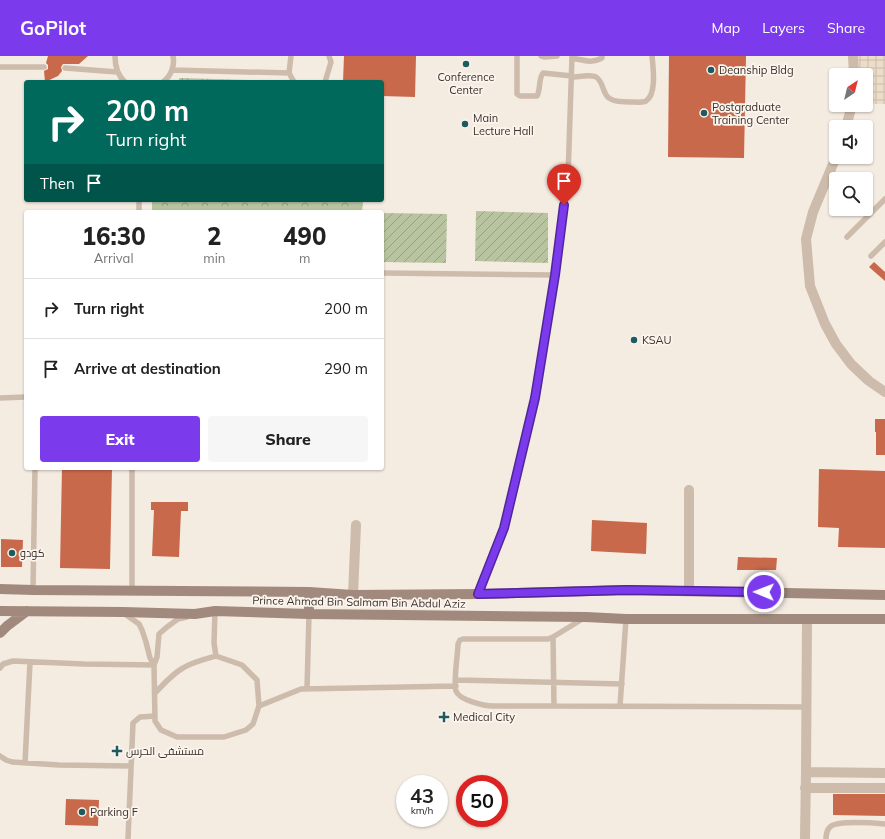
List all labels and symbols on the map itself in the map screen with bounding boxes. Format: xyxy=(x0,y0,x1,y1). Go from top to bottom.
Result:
marker: Conference Center xyxy=(461,59,471,69)
place label: Deanship Bldg xyxy=(719,63,794,77)
marker: Deanship Bldg xyxy=(706,65,716,75)
north arrow xyxy=(829,68,873,112)
place label: Conference Center xyxy=(437,70,495,97)
place label: Postgraduate Training Center xyxy=(712,100,789,127)
marker: Postgraduate Training Center xyxy=(699,108,709,118)
place label: Main Lecture Hall xyxy=(473,111,534,138)
marker: Main Lecture Hall xyxy=(460,119,470,129)
pin xyxy=(547,164,581,205)
place label: KSAU xyxy=(642,333,672,347)
marker: KSAU xyxy=(629,335,639,345)
place label: كودو xyxy=(20,546,45,560)
marker: كودو xyxy=(7,548,17,558)
position arrow xyxy=(743,571,785,613)
street label: Prince Ahmad Bin Salmam Bin Abdul Aziz xyxy=(252,593,466,611)
place label: Medical City xyxy=(453,710,515,724)
marker: Medical City xyxy=(438,711,450,723)
place label: مستشفى الحرس xyxy=(126,744,204,758)
marker: مستشفى الحرس xyxy=(111,745,123,757)
speed limit sign: 50 xyxy=(456,775,508,827)
place label: Parking F xyxy=(90,805,138,819)
marker: Parking F xyxy=(77,807,87,817)

